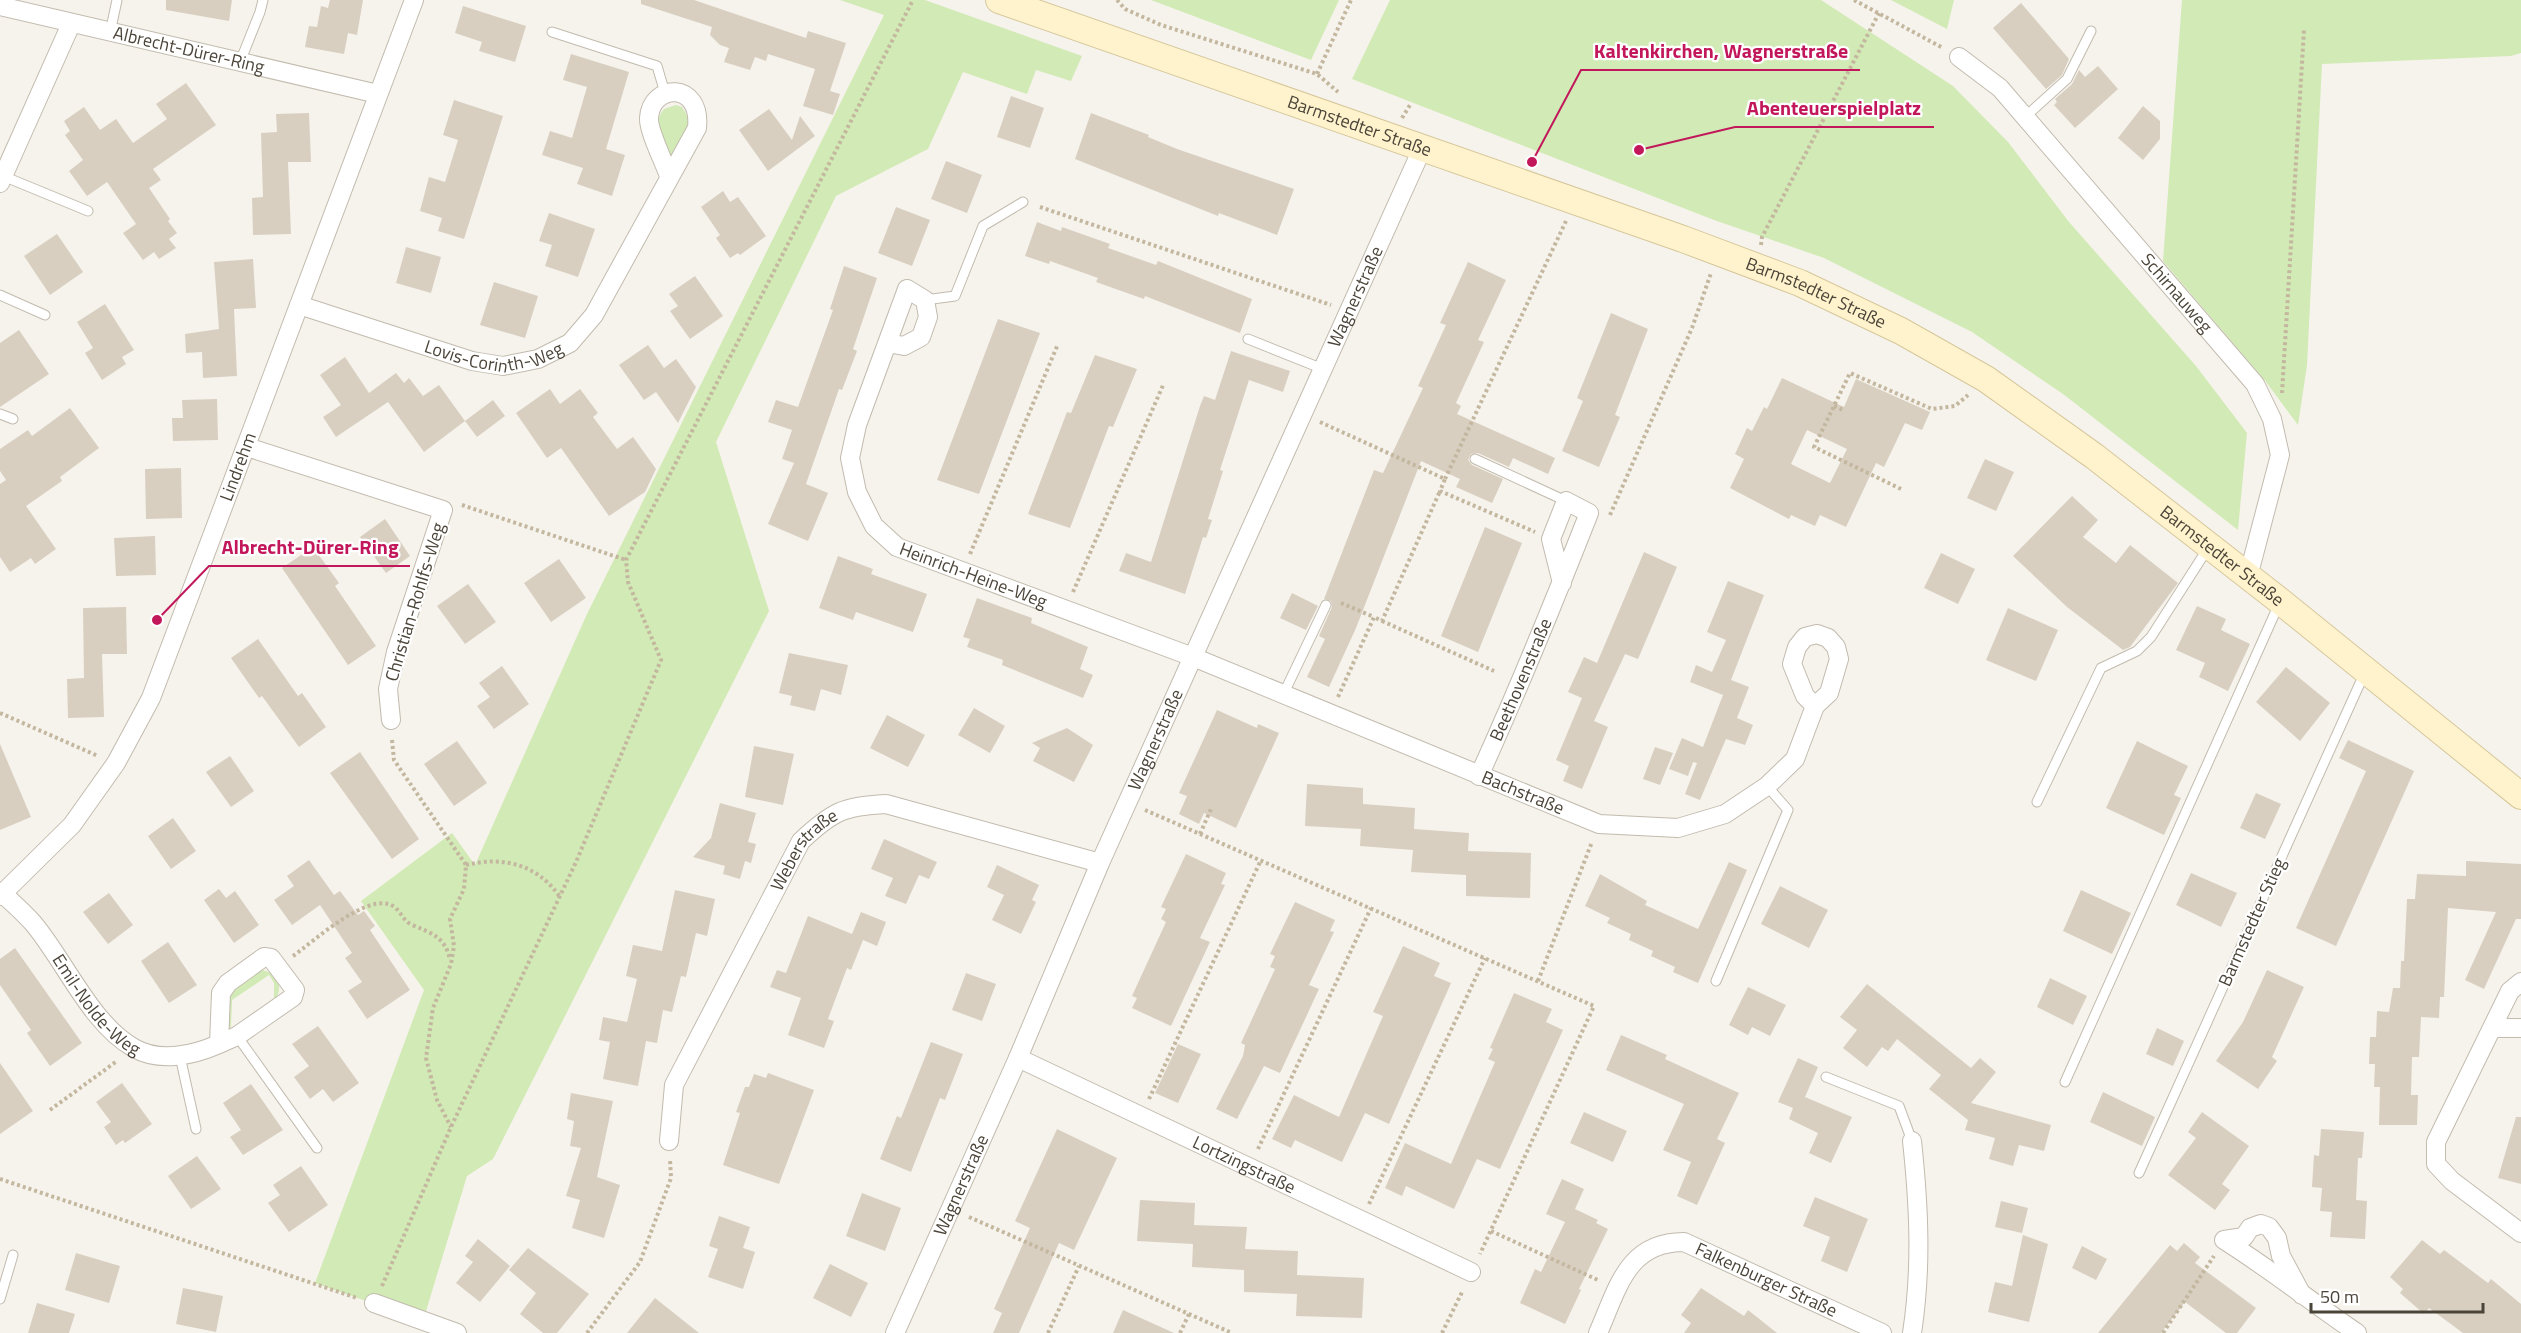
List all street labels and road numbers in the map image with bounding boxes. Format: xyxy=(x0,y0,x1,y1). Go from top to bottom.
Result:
street label: Albrecht-Dürer-Ring xyxy=(111,19,267,80)
street label: Barmstedter Straße xyxy=(1284,88,1436,163)
street label: Wagnerstraße xyxy=(1320,242,1390,351)
street label: Schirnauweg xyxy=(2135,247,2219,339)
street label: Barmstedter Straße xyxy=(1742,250,1891,335)
street label: Lovis-Corinth-Weg xyxy=(422,332,564,354)
street label: Lindrehm xyxy=(212,428,263,505)
street label: Barmstedter Straße xyxy=(2155,498,2290,613)
street label: Christian-Rohlfs-Weg xyxy=(378,519,452,685)
street label: Heinrich-Heine-Weg xyxy=(896,535,1051,615)
street label: Beethovenstraße xyxy=(1482,614,1558,745)
street label: Wagnerstraße xyxy=(1121,685,1190,794)
street label: Bachstraße xyxy=(1478,763,1568,821)
street label: Weberstraße xyxy=(763,802,842,896)
street label: Barmstedter Stieg xyxy=(2211,853,2292,991)
street label: Emil-Nolde-Weg xyxy=(46,948,146,1062)
street label: Lortzingstraße xyxy=(1188,1128,1300,1200)
street label: Wagnerstraße xyxy=(926,1130,995,1240)
street label: Falkenburger Straße xyxy=(1691,1235,1842,1324)

